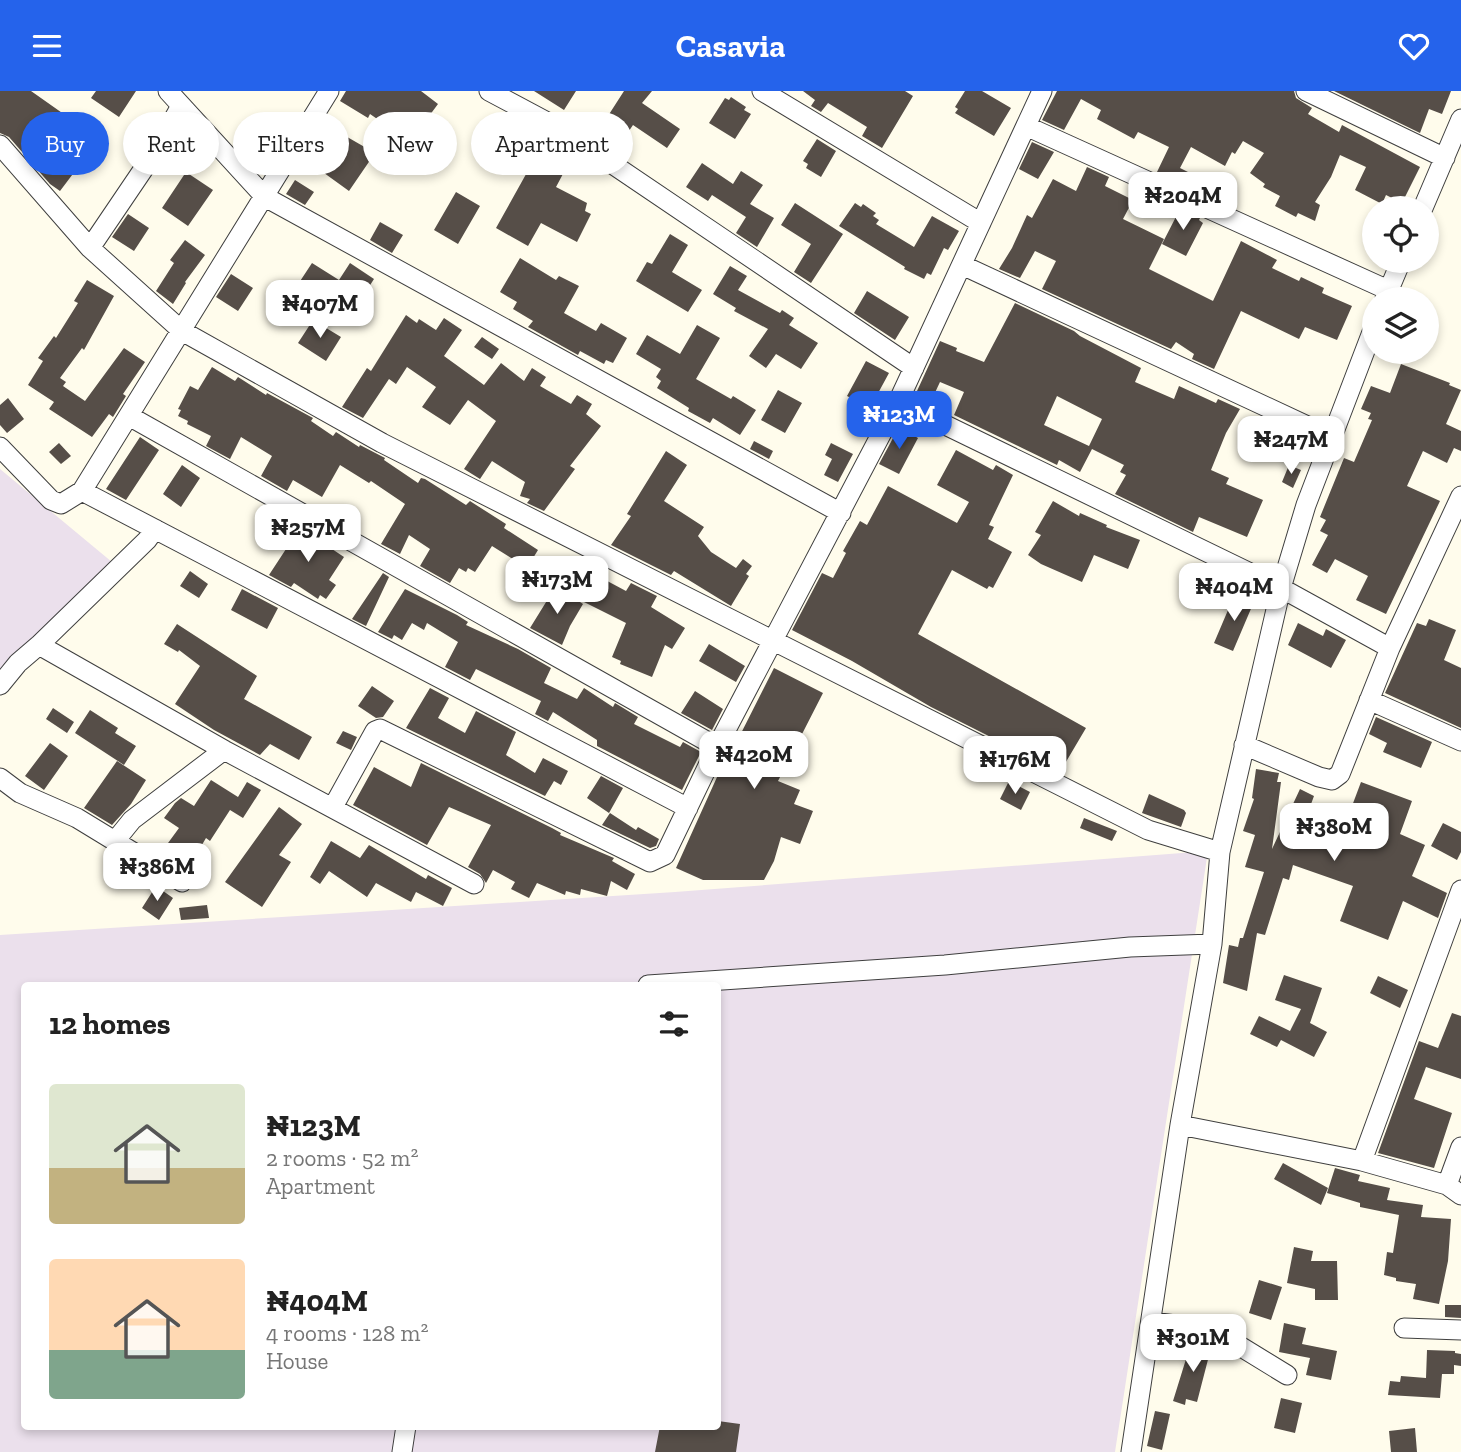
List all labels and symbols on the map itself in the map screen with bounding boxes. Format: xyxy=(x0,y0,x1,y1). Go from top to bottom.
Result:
pin: ₦204M xyxy=(1134,173,1232,232)
pin: ₦407M xyxy=(271,281,369,340)
pin: ₦123M xyxy=(850,391,948,451)
pin: ₦247M xyxy=(1242,417,1340,476)
pin: ₦257M xyxy=(259,505,357,564)
pin: ₦173M xyxy=(508,557,606,616)
pin: ₦404M xyxy=(1185,563,1283,623)
pin: ₦420M xyxy=(705,731,803,791)
pin: ₦176M xyxy=(966,737,1064,796)
pin: ₦380M xyxy=(1285,803,1383,863)
pin: ₦386M xyxy=(108,843,206,903)
pin: ₦301M xyxy=(1144,1315,1242,1374)

